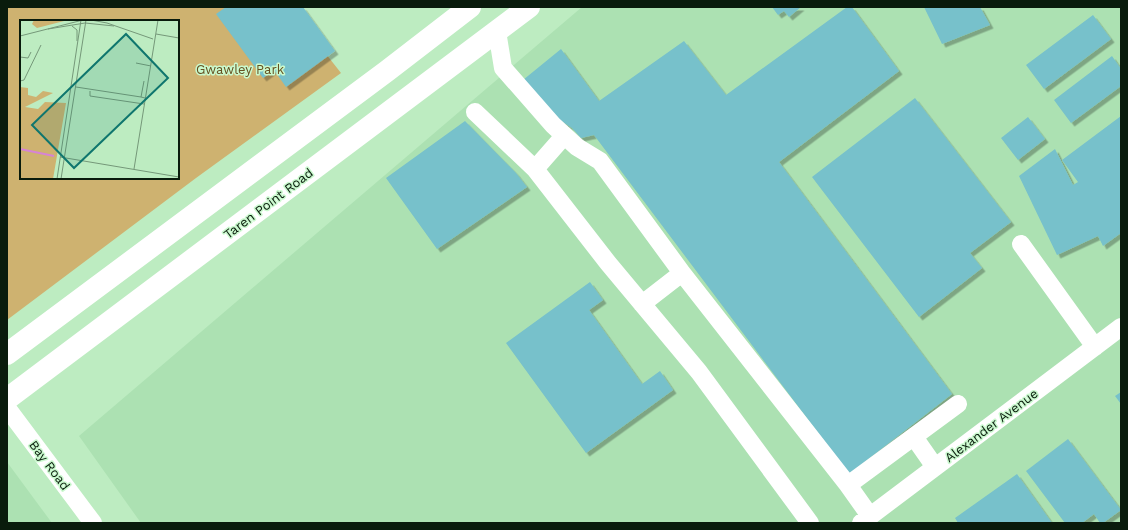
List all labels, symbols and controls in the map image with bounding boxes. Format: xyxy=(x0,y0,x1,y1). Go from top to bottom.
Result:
inset map xyxy=(20,20,179,179)
park label: Gwawley Park xyxy=(196,62,285,77)
street label: Taren Point Road xyxy=(221,165,316,242)
street label: Alexander Avenue xyxy=(942,386,1041,465)
street label: Bay Road xyxy=(26,438,73,493)

